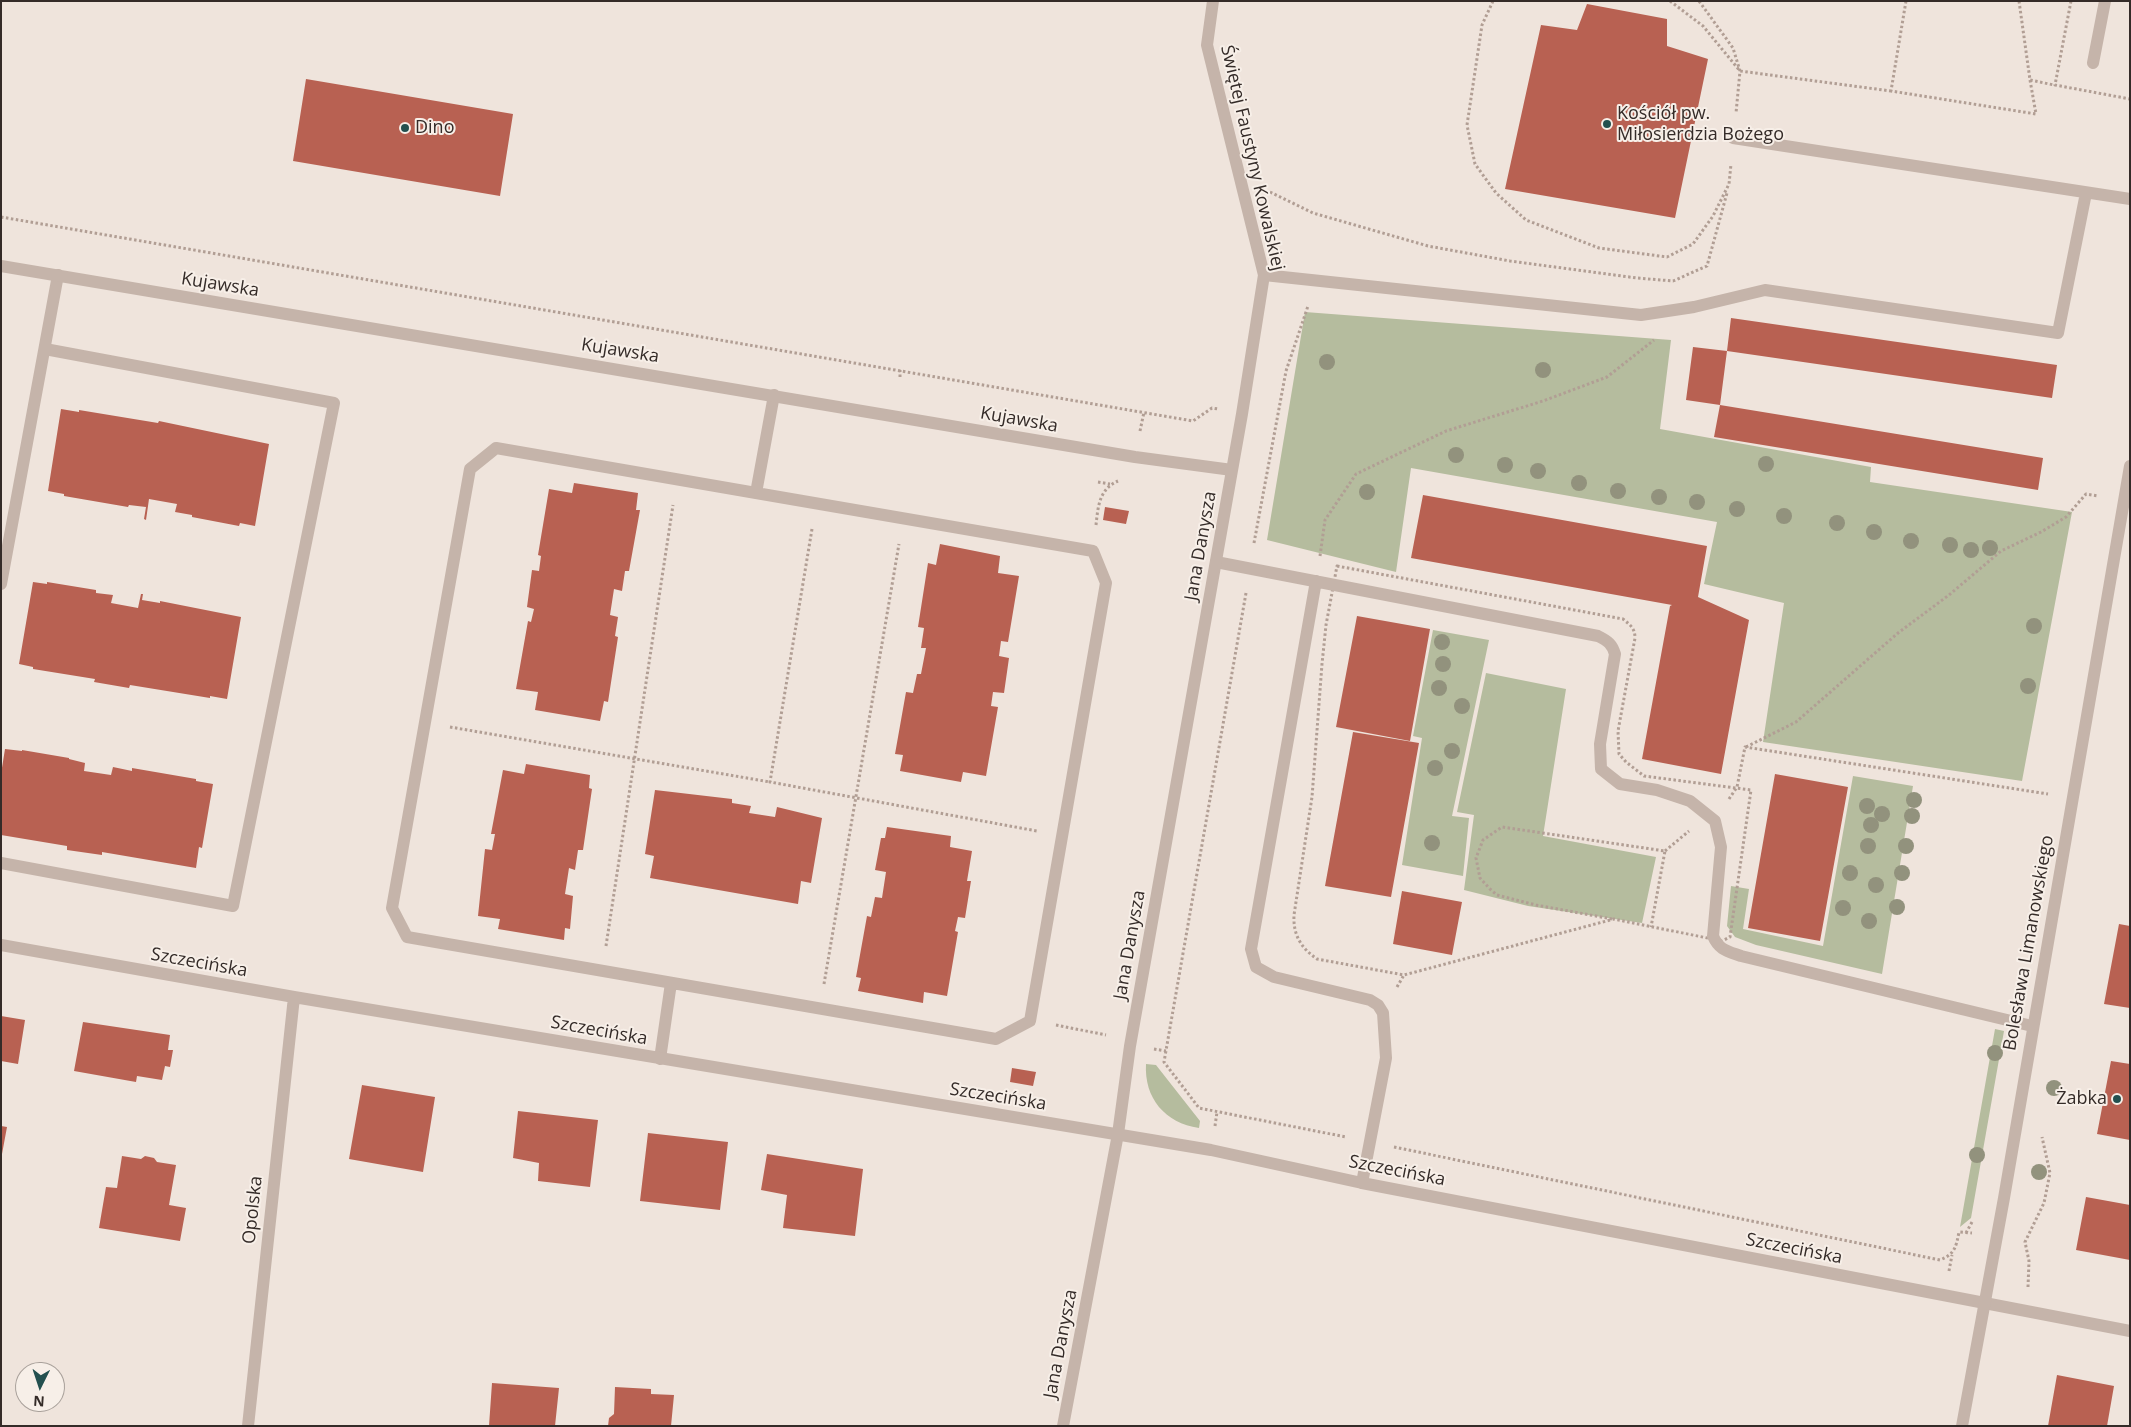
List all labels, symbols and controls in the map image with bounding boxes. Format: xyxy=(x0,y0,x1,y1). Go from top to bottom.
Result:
street label: Świętej Faustyny Kowalskiej xyxy=(1216,43,1288,273)
place label: Kościół pw. Miłosierdzia Bożego xyxy=(1617,103,1784,146)
place label: Dino xyxy=(415,117,454,139)
marker: Kościół pw. Miłosierdzia Bożego xyxy=(1601,118,1613,130)
marker: Dino xyxy=(399,122,411,134)
street label: Kujawska xyxy=(179,268,261,302)
street label: Kujawska xyxy=(579,334,661,368)
street label: Kujawska xyxy=(978,403,1060,437)
street label: Jana Danysza xyxy=(1181,490,1221,602)
street label: Bolesława Limanowskiego xyxy=(1999,834,2059,1052)
street label: Jana Danysza xyxy=(1110,889,1150,1001)
street label: Szczecińska xyxy=(149,944,249,982)
street label: Szczecińska xyxy=(549,1012,649,1050)
street label: Szczecińska xyxy=(948,1079,1048,1115)
place label: Żabka xyxy=(2056,1088,2107,1110)
marker: Żabka xyxy=(2111,1093,2123,1105)
street label: Szczecińska xyxy=(1347,1151,1447,1191)
street label: Opolska xyxy=(239,1175,267,1245)
street label: Szczecińska xyxy=(1744,1229,1844,1269)
street label: Jana Danysza xyxy=(1040,1288,1082,1400)
north arrow xyxy=(15,1362,65,1412)
text: N xyxy=(33,1392,45,1411)

